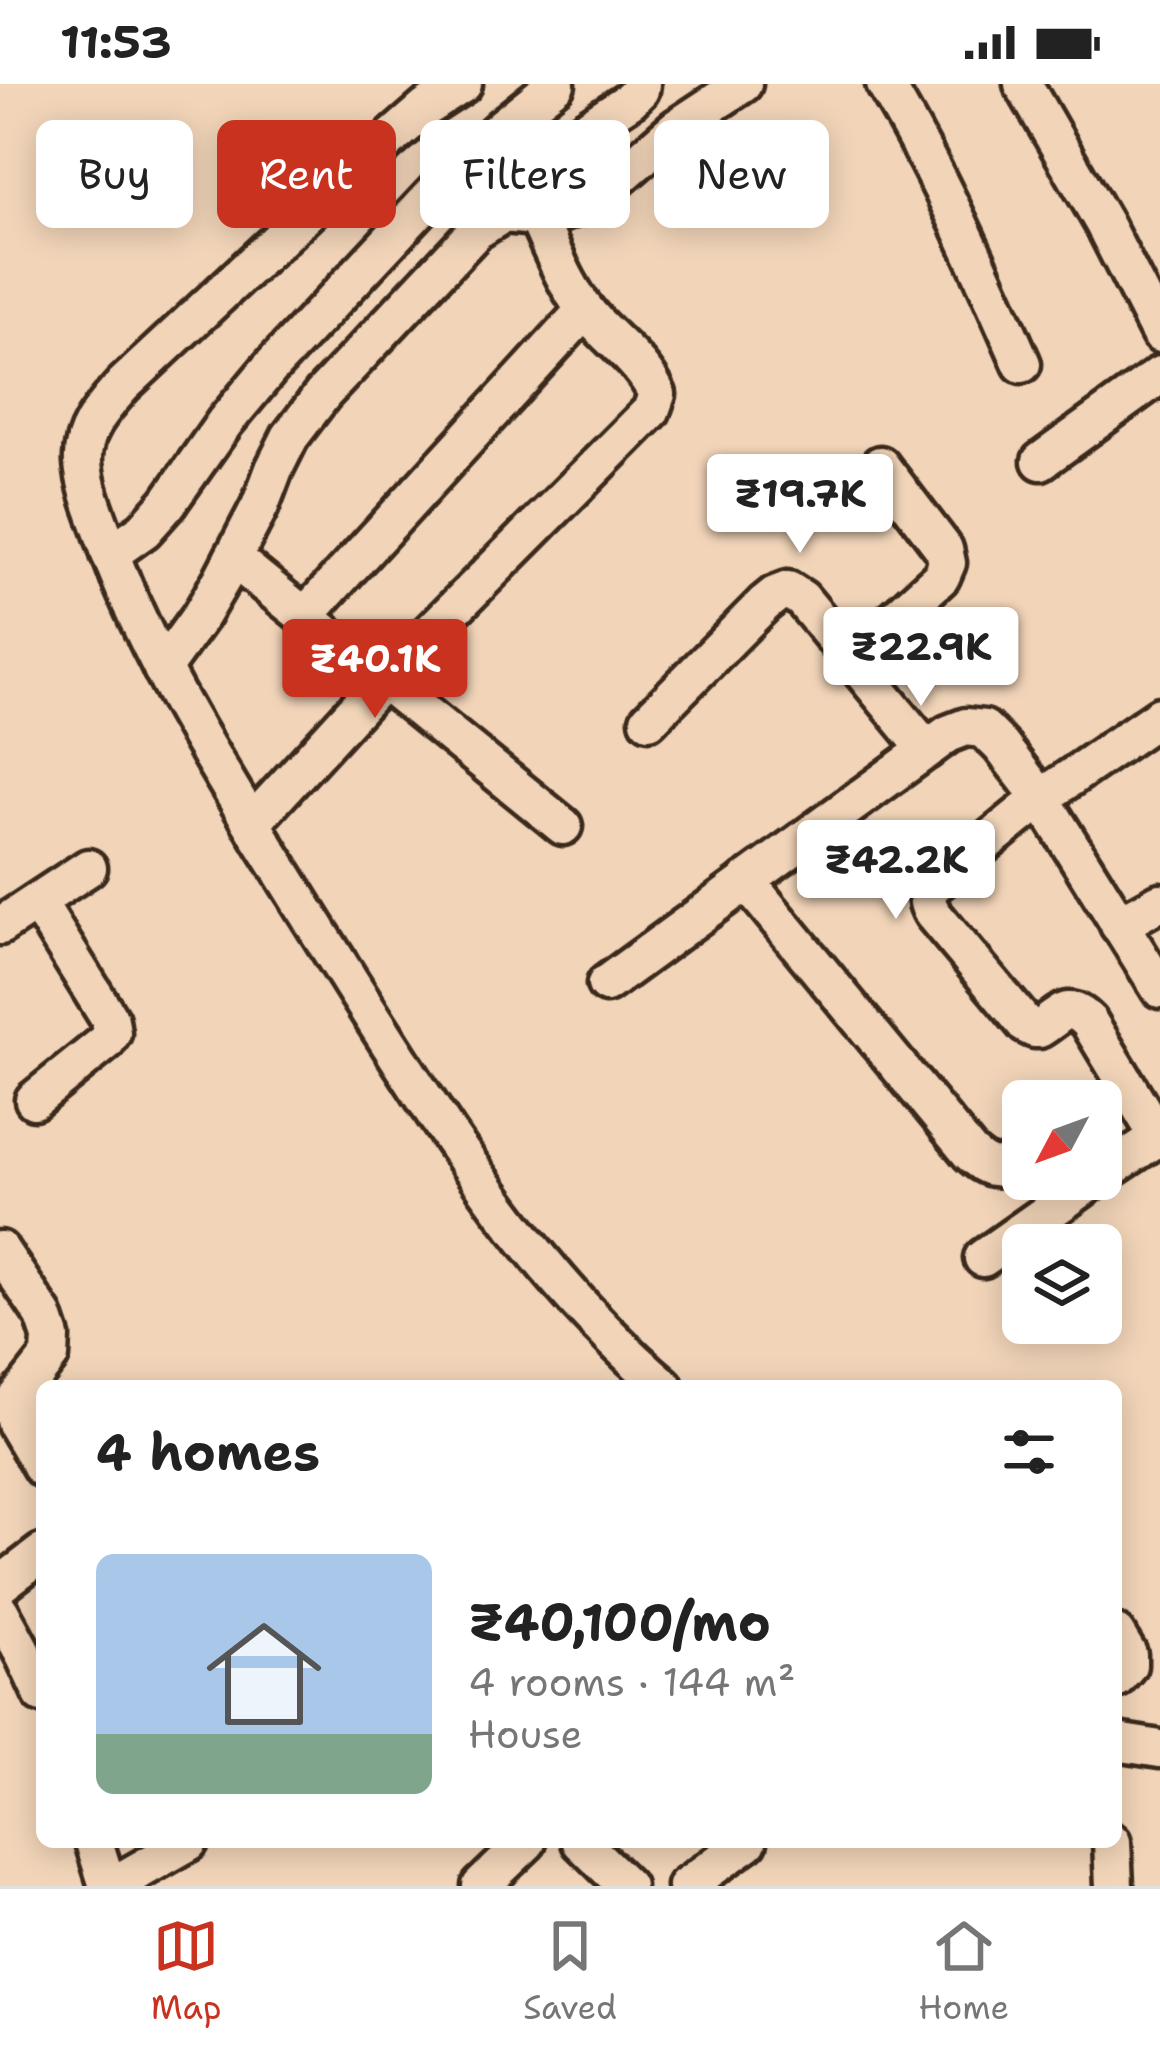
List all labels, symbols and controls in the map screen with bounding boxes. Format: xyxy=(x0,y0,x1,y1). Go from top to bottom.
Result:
text: 11:53 xyxy=(60,12,172,72)
chip: Buy xyxy=(36,120,193,228)
chip: Rent xyxy=(217,120,396,228)
chip: Filters xyxy=(420,120,630,228)
chip: New xyxy=(654,120,829,228)
pin: ₹19.7K xyxy=(702,454,898,556)
text: ₹19.7K xyxy=(734,467,866,519)
pin: ₹22.9K xyxy=(823,607,1019,709)
pin: ₹40.1K xyxy=(277,619,473,721)
text: ₹22.9K xyxy=(850,620,992,672)
text: ₹40.1K xyxy=(309,632,441,684)
pin: ₹42.2K xyxy=(798,820,994,922)
text: ₹42.2K xyxy=(824,833,968,885)
north arrow xyxy=(1002,1080,1122,1200)
map controls xyxy=(1002,1080,1122,1344)
button: layers xyxy=(1002,1224,1122,1344)
text: 4 homes xyxy=(96,1418,320,1486)
icon: filters xyxy=(996,1419,1062,1485)
text: ₹40,100/mo xyxy=(468,1588,771,1656)
icon: home xyxy=(192,1602,336,1746)
text: 4 rooms · 144 m² xyxy=(468,1656,795,1708)
text: House xyxy=(468,1708,583,1760)
tab: Map xyxy=(151,1913,222,2030)
tab: Saved xyxy=(523,1913,617,2030)
tab: Home xyxy=(918,1913,1009,2030)

